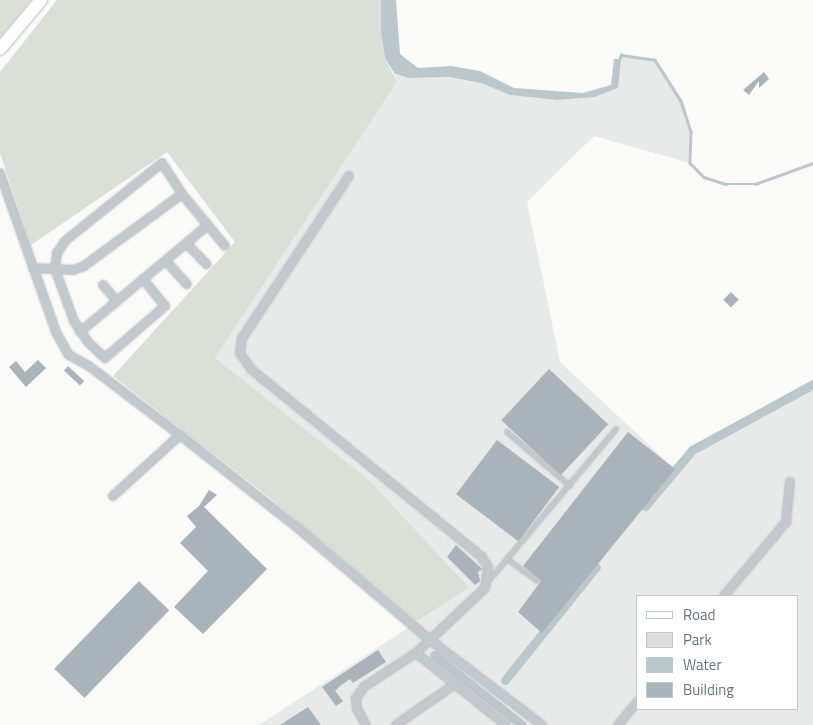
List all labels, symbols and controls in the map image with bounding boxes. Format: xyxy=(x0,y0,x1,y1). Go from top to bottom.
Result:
legend xyxy=(636,595,798,710)
text: Road xyxy=(683,603,715,626)
text: Park xyxy=(683,628,712,651)
text: Water xyxy=(683,653,722,676)
text: Building xyxy=(683,678,734,701)

